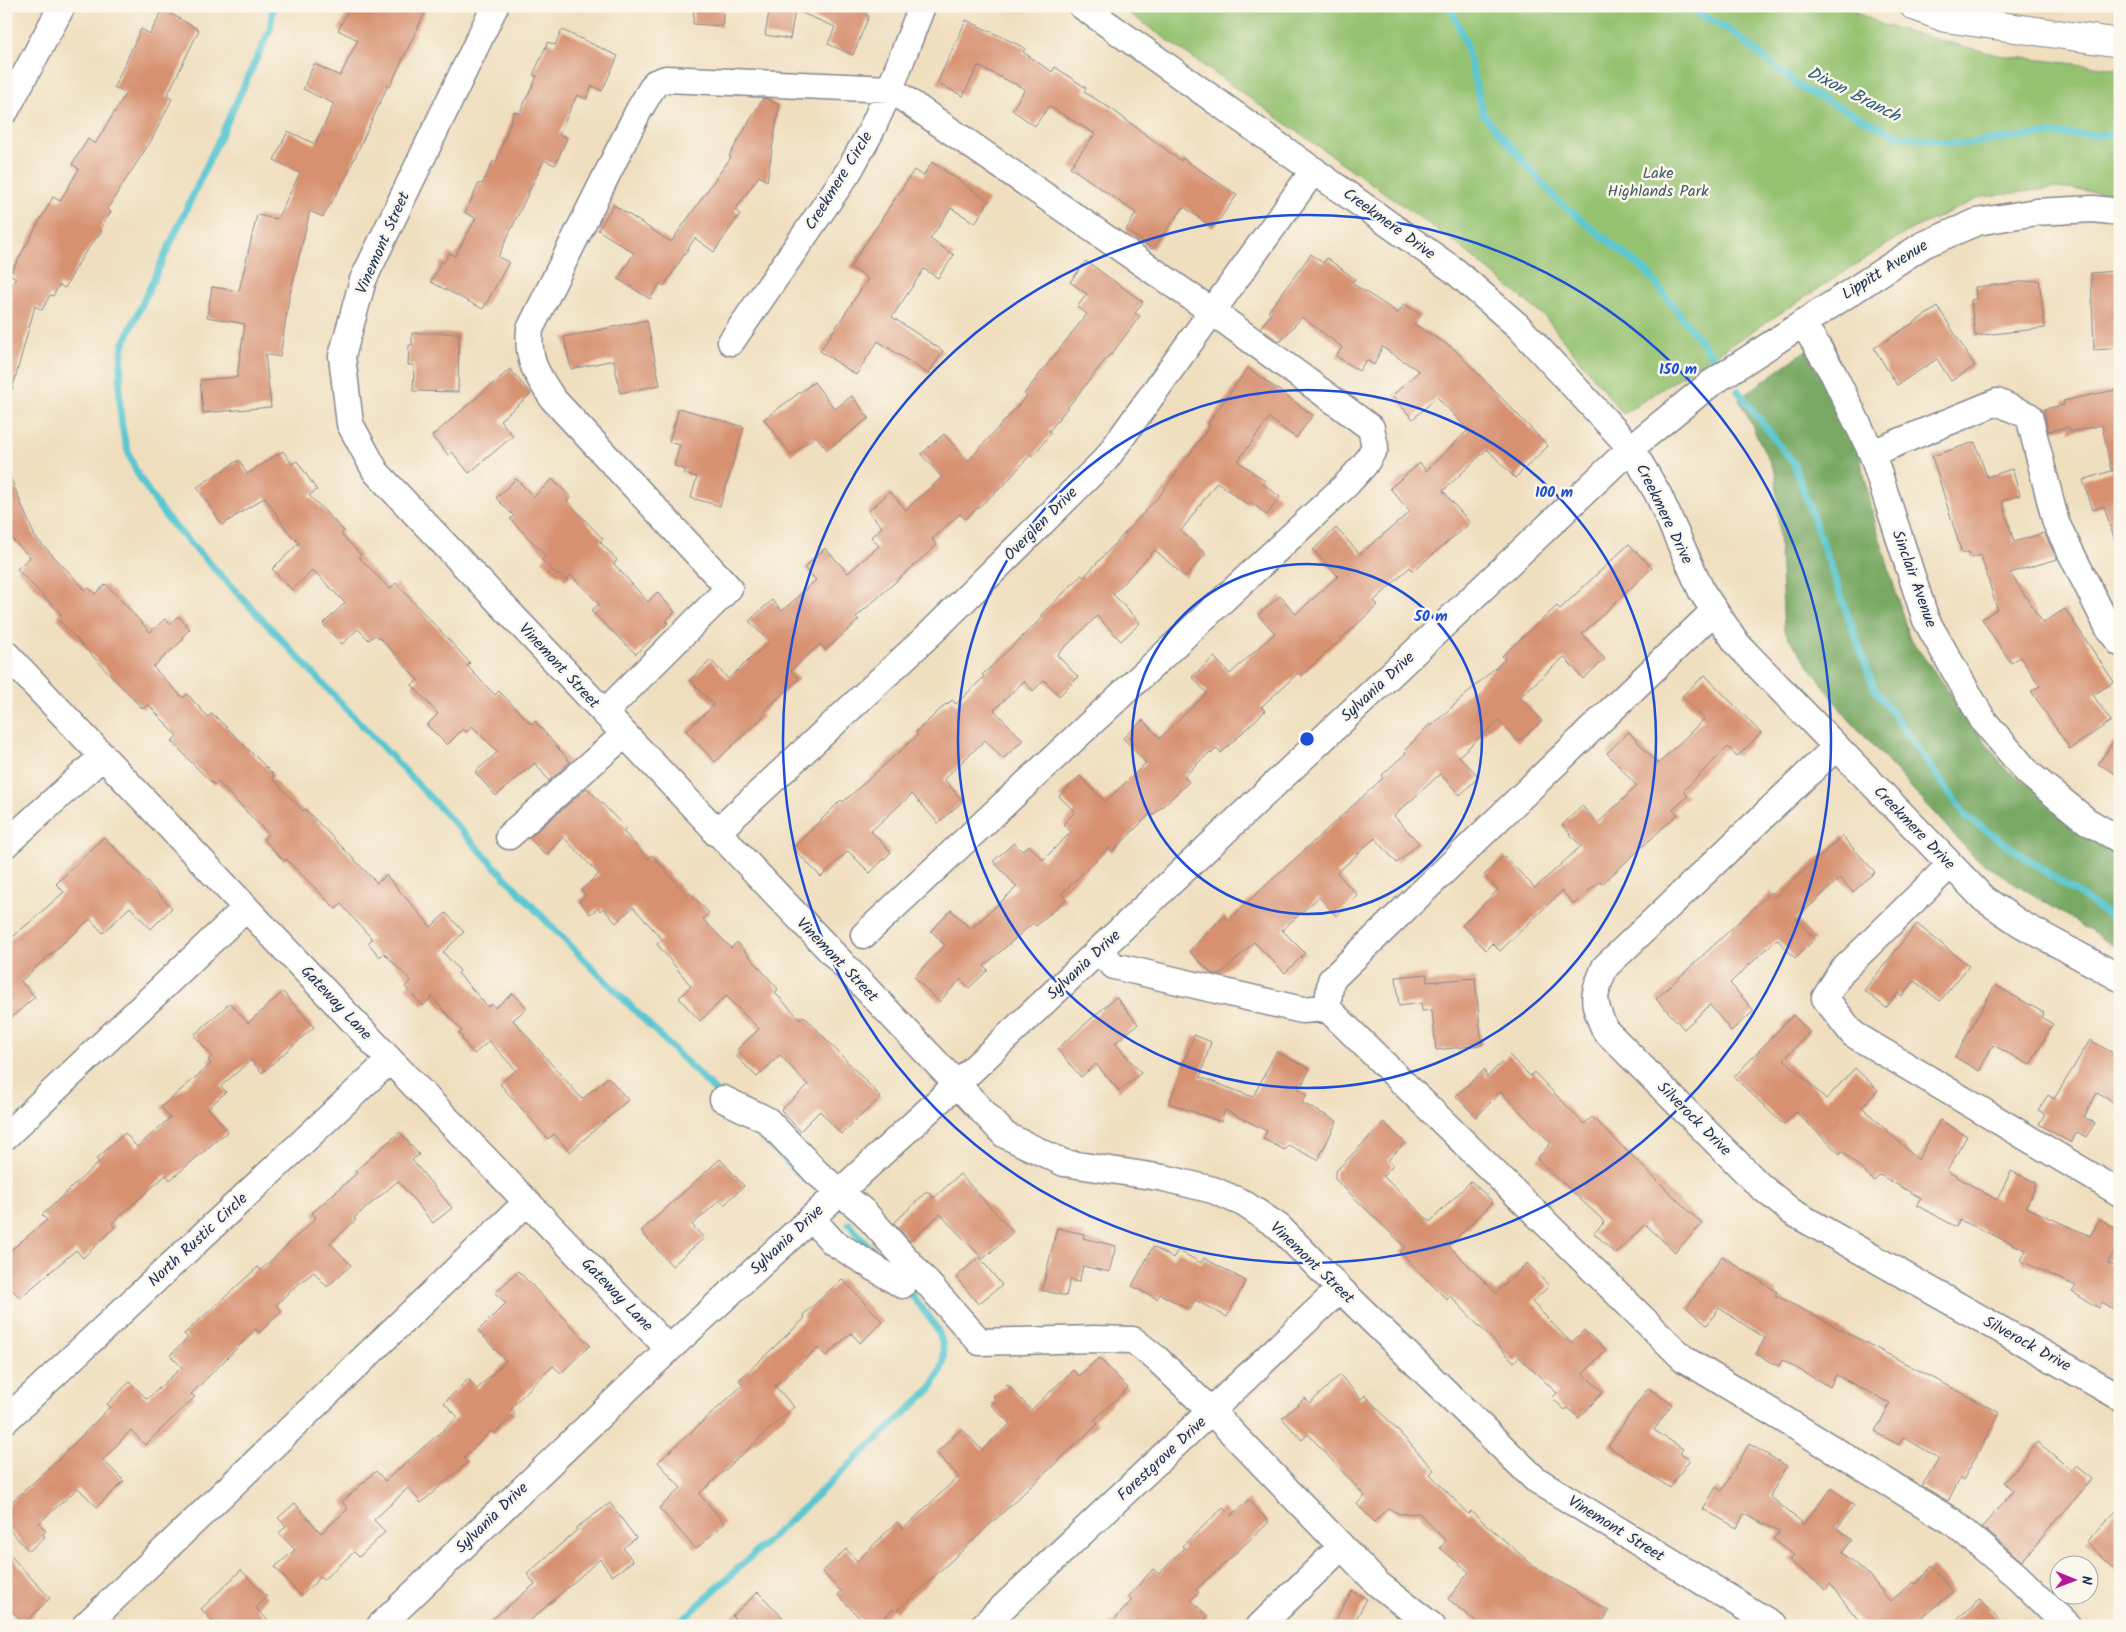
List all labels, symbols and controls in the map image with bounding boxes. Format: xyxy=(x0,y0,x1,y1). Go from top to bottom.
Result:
water label: Dixon Branch xyxy=(1801,59,1906,132)
street label: Creekmere Circle xyxy=(799,127,879,235)
park label: Lake Highlands Park xyxy=(1608,161,1709,204)
street label: Creekmere Drive xyxy=(1338,182,1440,266)
street label: Vinemont Street xyxy=(349,187,417,298)
street label: Lippitt Avenue xyxy=(1837,234,1933,306)
text: 150 m xyxy=(1659,358,1697,382)
street label: Creekmere Drive xyxy=(1629,460,1699,568)
street label: Overglen Drive xyxy=(998,481,1084,567)
text: 100 m xyxy=(1535,481,1573,505)
street label: Sinclair Avenue xyxy=(1885,527,1943,631)
text: 50 m xyxy=(1413,605,1448,629)
street label: Vinemont Street xyxy=(512,617,606,715)
street label: Sylvania Drive xyxy=(1335,646,1421,728)
centre of rings xyxy=(1298,730,1316,748)
street label: Creekmere Drive xyxy=(1867,780,1961,876)
street label: Vinemont Street xyxy=(790,912,885,1009)
street label: Sylvania Drive xyxy=(1041,924,1127,1006)
street label: Gateway Lane xyxy=(295,960,377,1046)
street label: Silverock Drive xyxy=(1651,1076,1737,1162)
street label: North Rustic Circle xyxy=(142,1187,254,1293)
street label: Sylvania Drive xyxy=(744,1199,830,1281)
street label: Vinemont Street xyxy=(1264,1216,1361,1311)
street label: Gateway Lane xyxy=(575,1252,659,1338)
street label: Silverock Drive xyxy=(1978,1310,2076,1378)
street label: Forestgrove Drive xyxy=(1111,1411,1213,1507)
street label: Sylvania Drive xyxy=(450,1476,534,1560)
street label: Vinemont Street xyxy=(1563,1489,1670,1569)
north arrow xyxy=(2048,1554,2098,1604)
text: N xyxy=(2075,1576,2097,1585)

